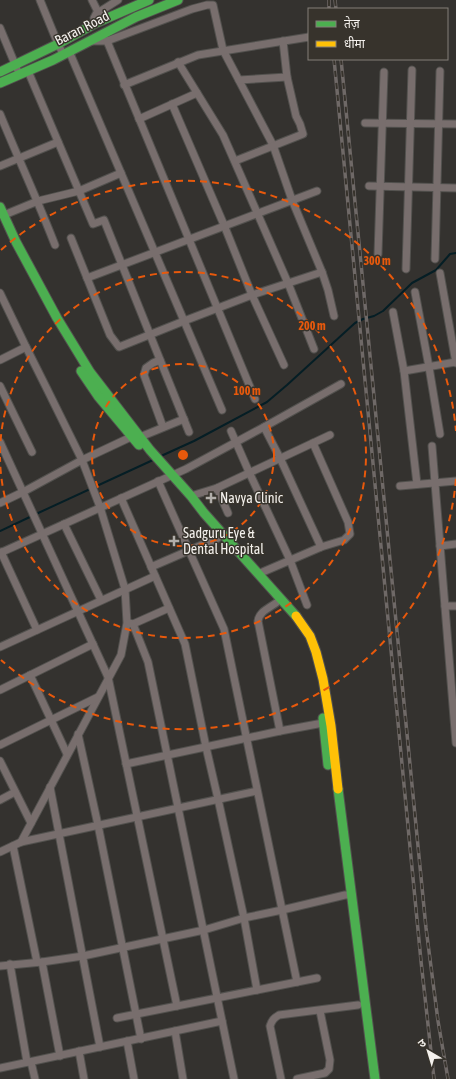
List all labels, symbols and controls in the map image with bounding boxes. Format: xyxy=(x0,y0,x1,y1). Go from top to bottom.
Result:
street label: Baran Road xyxy=(52,7,112,49)
legend xyxy=(308,8,448,60)
text: तेज़ xyxy=(344,16,361,31)
text: धीमा xyxy=(344,36,366,51)
text: 300 m xyxy=(363,254,391,268)
text: 200 m xyxy=(298,319,326,333)
text: 100 m xyxy=(233,384,261,398)
centre of rings xyxy=(176,448,190,462)
place label: Navya Clinic xyxy=(220,490,284,506)
marker: Navya Clinic xyxy=(205,492,217,504)
place label: Sadguru Eye & Dental Hospital xyxy=(183,525,264,557)
marker: Sadguru Eye & Dental Hospital xyxy=(168,535,180,547)
north arrow xyxy=(408,1031,448,1071)
text: उ xyxy=(416,1036,429,1050)

